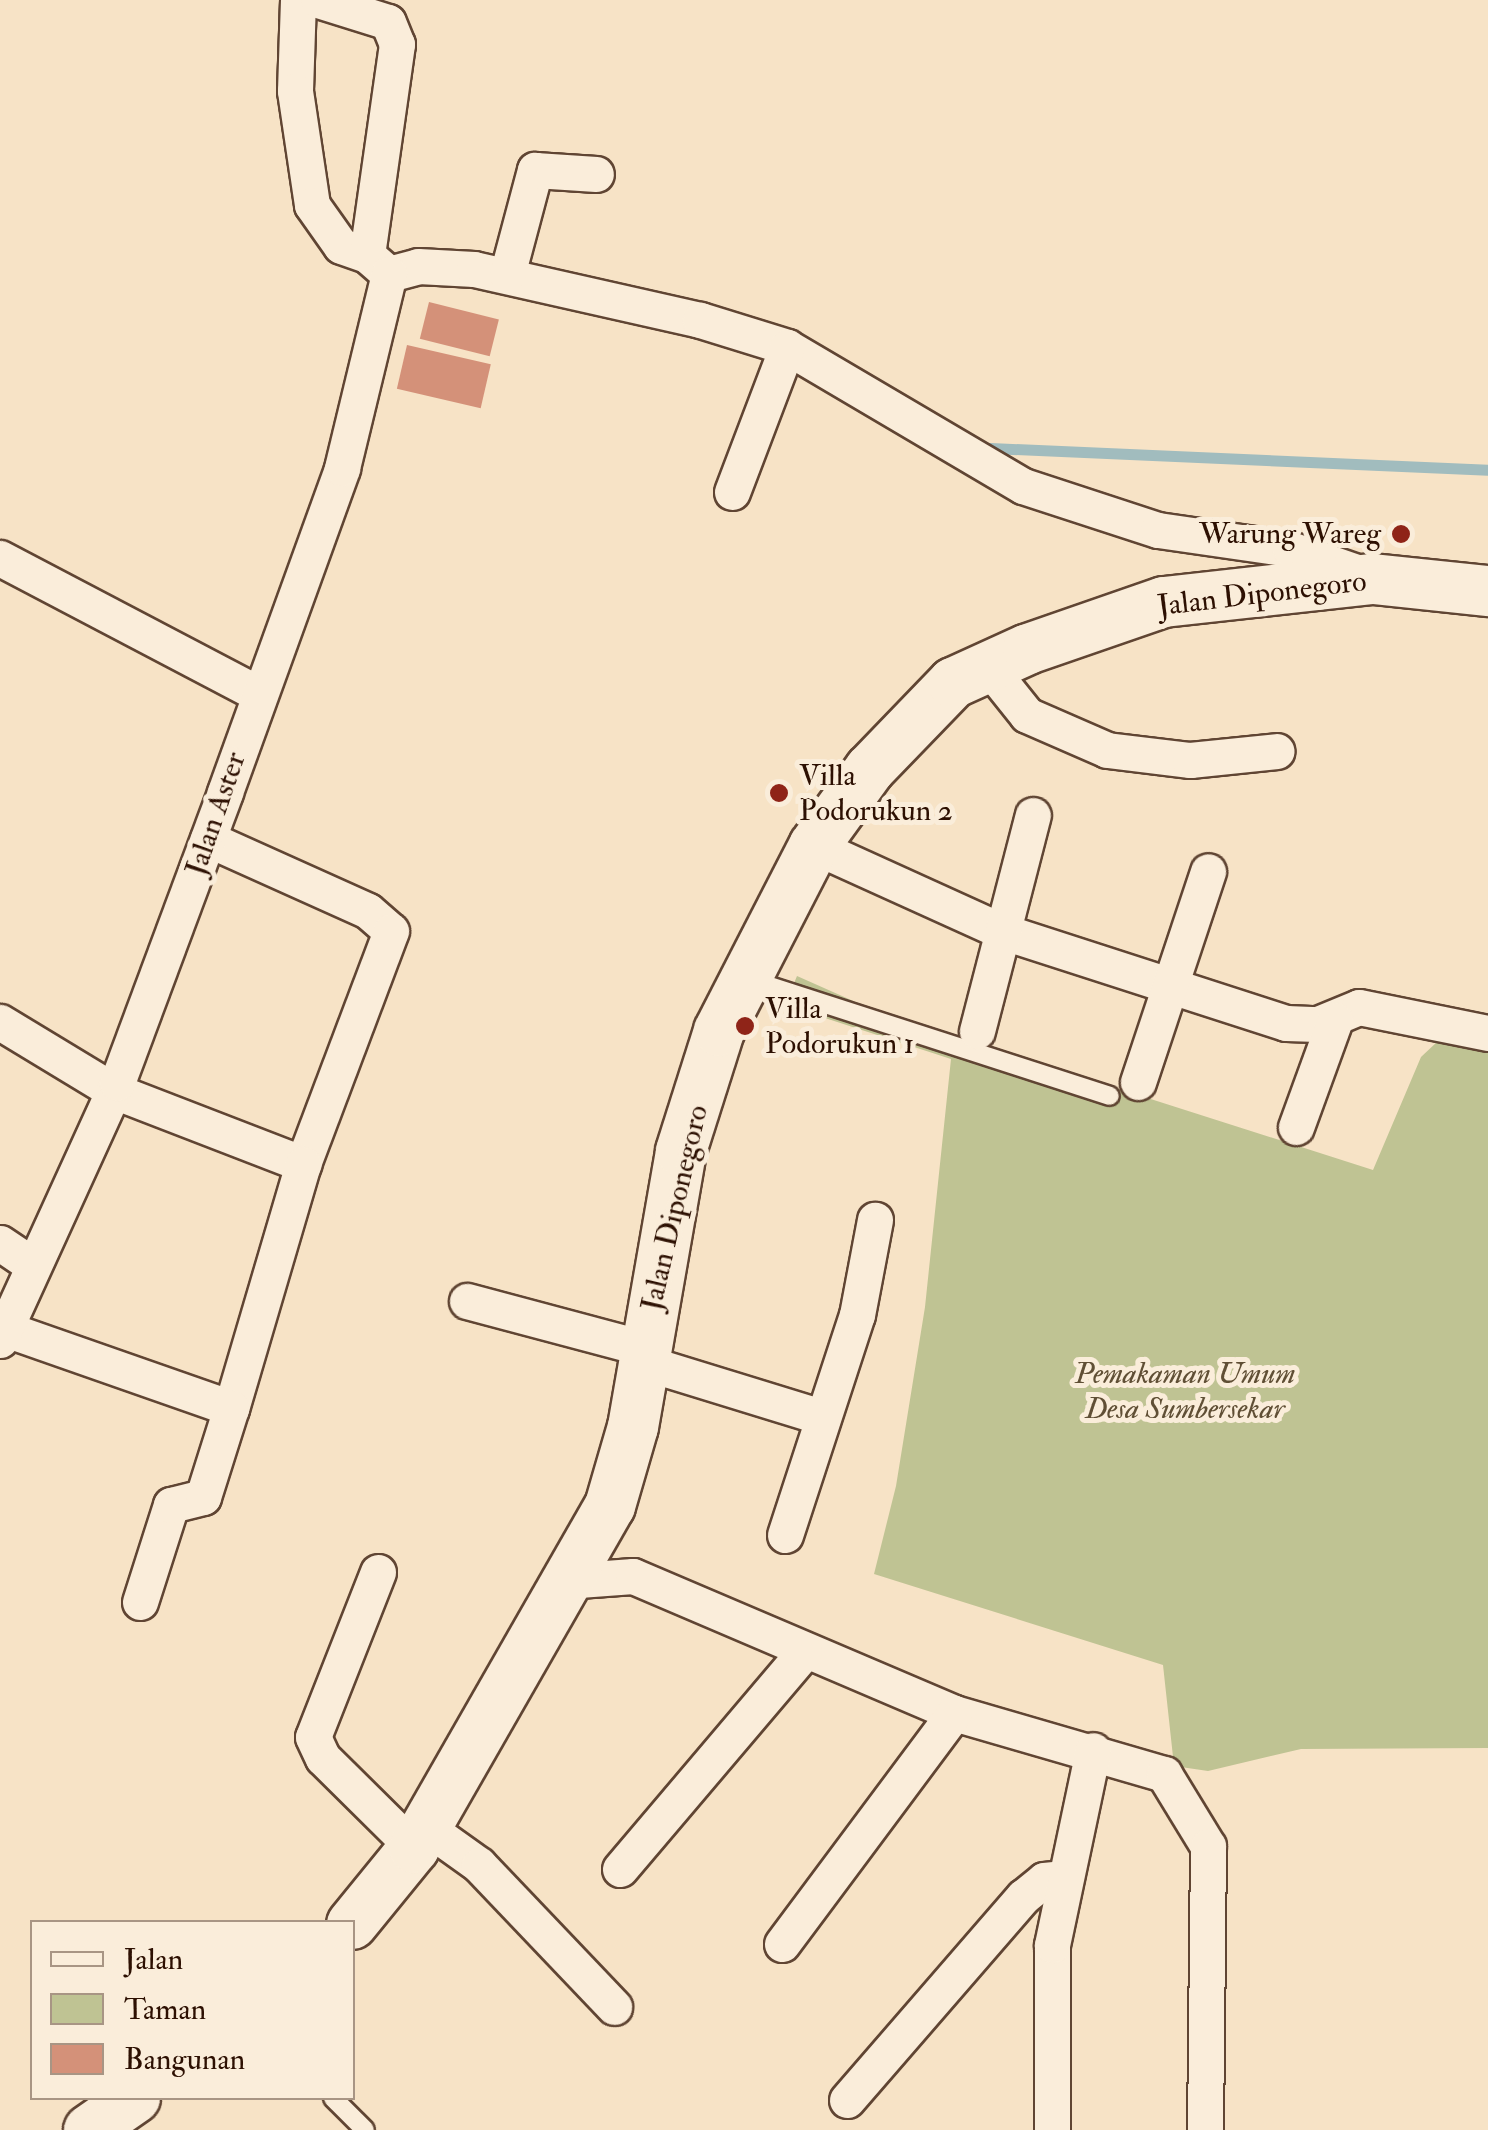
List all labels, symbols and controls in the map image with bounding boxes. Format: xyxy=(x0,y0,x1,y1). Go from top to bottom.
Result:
place label: Warung Wareg xyxy=(1199,516,1381,552)
marker: Warung Wareg xyxy=(1390,523,1412,545)
street label: Jalan Diponegoro xyxy=(1155,563,1369,625)
street label: Jalan Aster xyxy=(178,747,254,881)
place label: Villa Podorukun 2 xyxy=(799,758,953,828)
marker: Villa Podorukun 2 xyxy=(768,782,790,804)
place label: Villa Podorukun 1 xyxy=(765,991,914,1062)
marker: Villa Podorukun 1 xyxy=(734,1015,756,1037)
street label: Jalan Diponegoro xyxy=(634,1101,716,1315)
park label: Pemakaman Umum Desa Sumbersekar xyxy=(1075,1356,1295,1426)
legend xyxy=(30,1920,355,2100)
text: Jalan xyxy=(124,1941,183,1978)
text: Taman xyxy=(124,1991,206,2028)
text: Bangunan xyxy=(124,2041,245,2078)

